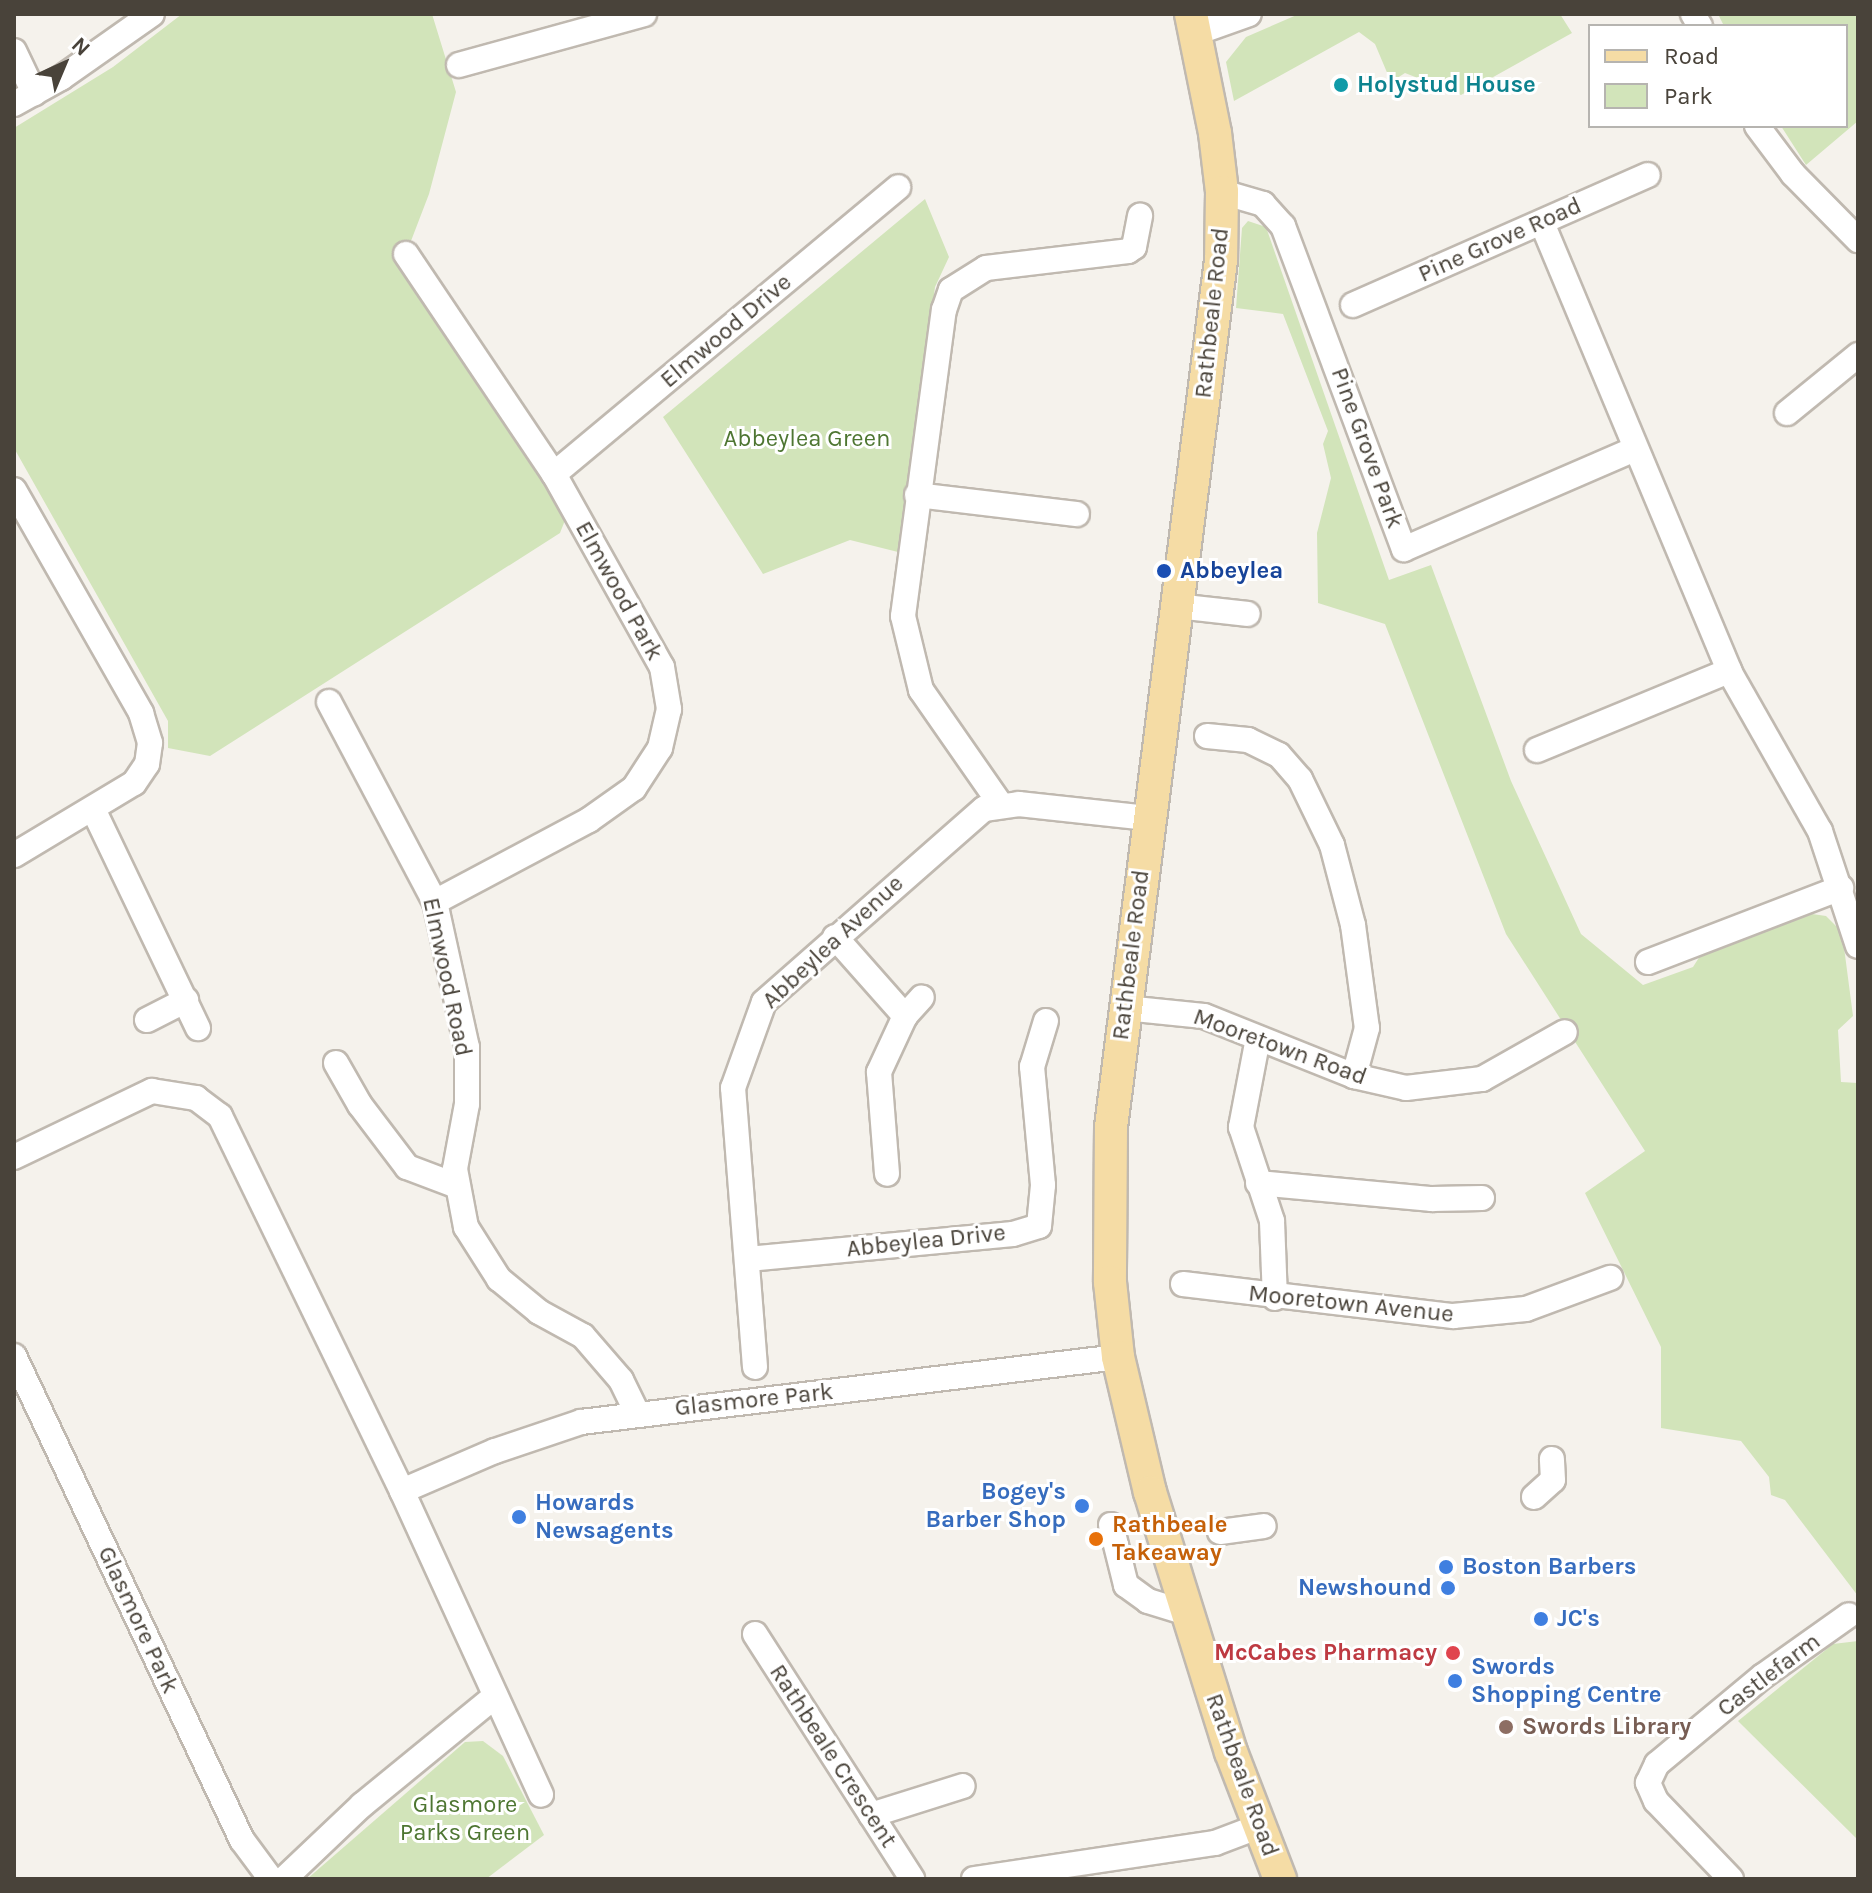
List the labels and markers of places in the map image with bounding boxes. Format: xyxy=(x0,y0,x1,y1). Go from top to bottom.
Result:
place label: Holystud House xyxy=(1357,71,1536,99)
marker: Holystud House xyxy=(1332,76,1350,94)
place label: Abbeylea xyxy=(1180,557,1283,585)
marker: Abbeylea xyxy=(1155,562,1173,580)
place label: Bogey's Barber Shop xyxy=(926,1478,1066,1534)
place label: Howards Newsagents xyxy=(535,1489,674,1545)
marker: Bogey's Barber Shop xyxy=(1073,1497,1091,1515)
marker: Howards Newsagents xyxy=(510,1508,528,1526)
place label: Rathbeale Takeaway xyxy=(1112,1511,1227,1567)
marker: Rathbeale Takeaway xyxy=(1087,1530,1105,1548)
place label: Boston Barbers xyxy=(1462,1553,1636,1581)
marker: Boston Barbers xyxy=(1437,1558,1455,1576)
place label: Newshound xyxy=(1298,1574,1432,1602)
marker: Newshound xyxy=(1439,1579,1457,1597)
place label: JC's xyxy=(1557,1605,1600,1633)
marker: JC's xyxy=(1532,1610,1550,1628)
place label: McCabes Pharmacy xyxy=(1214,1639,1437,1667)
marker: McCabes Pharmacy xyxy=(1444,1644,1462,1662)
place label: Swords Shopping Centre xyxy=(1471,1653,1661,1709)
marker: Swords Shopping Centre xyxy=(1446,1672,1464,1690)
place label: Swords Library xyxy=(1522,1713,1691,1741)
marker: Swords Library xyxy=(1497,1718,1515,1736)

